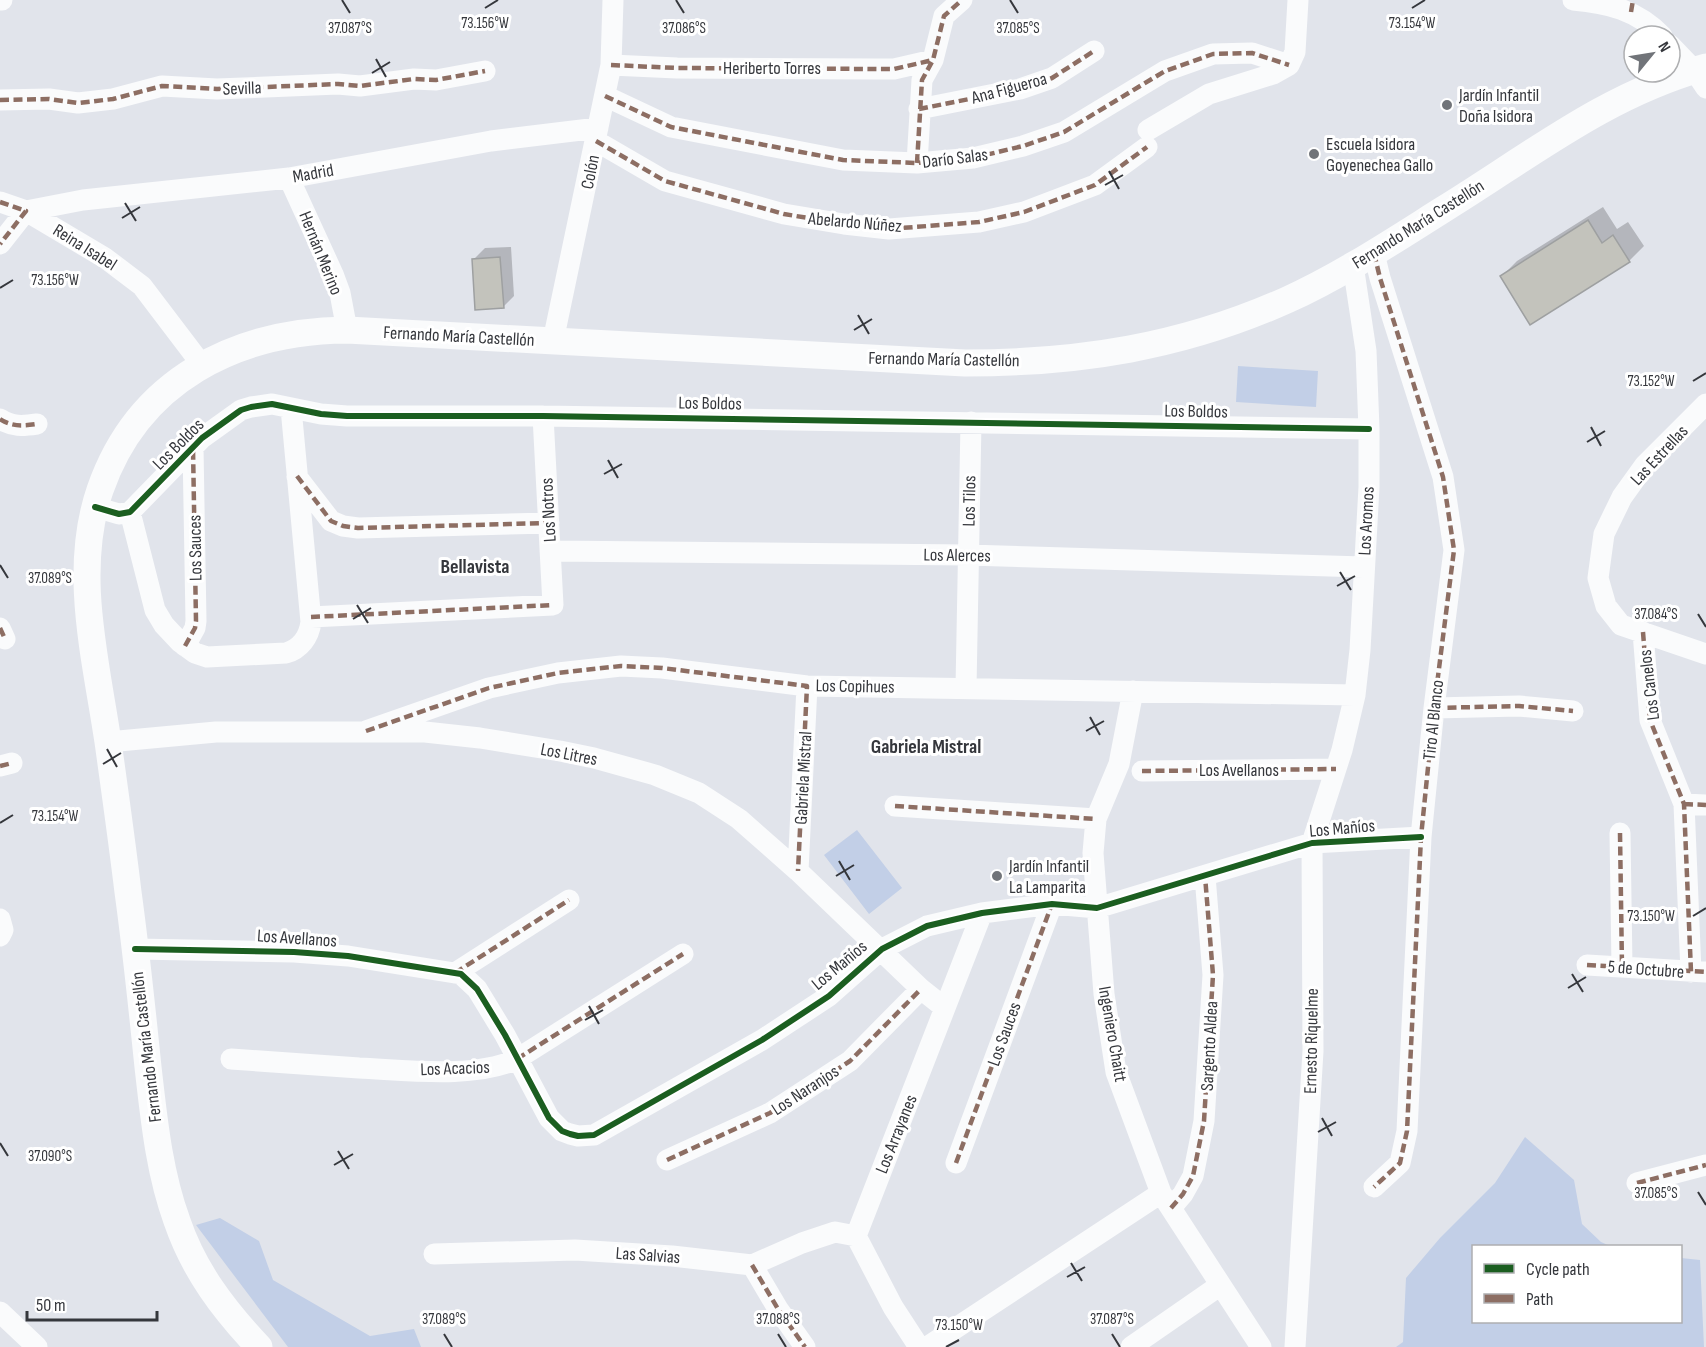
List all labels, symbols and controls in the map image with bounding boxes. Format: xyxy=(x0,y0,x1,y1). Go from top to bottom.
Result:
text: 73.156°W xyxy=(461,14,509,33)
text: 73.154°W xyxy=(1389,14,1435,33)
text: 37.087°S xyxy=(328,19,372,38)
text: 37.086°S xyxy=(662,19,706,38)
text: 37.085°S xyxy=(996,19,1040,38)
north arrow xyxy=(1622,24,1682,84)
text: N xyxy=(1653,39,1674,56)
street label: Heriberto Torres xyxy=(723,58,821,79)
street label: Ana Figueroa xyxy=(968,68,1049,109)
street label: Sevilla xyxy=(222,77,262,100)
place label: Jardín Infantil Doña Isidora xyxy=(1458,85,1539,127)
marker: Jardín Infantil Doña Isidora xyxy=(1440,98,1454,112)
place label: Escuela Isidora Goyenechea Gallo xyxy=(1326,134,1433,176)
street label: Darío Salas xyxy=(921,144,989,173)
marker: Escuela Isidora Goyenechea Gallo xyxy=(1307,147,1321,161)
street label: Colón xyxy=(577,153,604,191)
street label: Madrid xyxy=(291,160,335,187)
street label: Fernando María Castellón xyxy=(1349,175,1488,273)
street label: Hernán Merino xyxy=(294,208,347,298)
street label: Abelardo Núñez xyxy=(806,208,903,237)
street label: Reina Isabel xyxy=(49,220,120,275)
text: 73.156°W xyxy=(31,271,79,290)
street label: Fernando María Castellón xyxy=(383,322,535,351)
street label: Fernando María Castellón xyxy=(868,348,1020,371)
text: 73.152°W xyxy=(1628,372,1675,391)
street label: Los Boldos xyxy=(678,392,742,415)
street label: Los Boldos xyxy=(1164,400,1228,423)
street label: Los Boldos xyxy=(148,414,208,474)
street label: Las Estrellas xyxy=(1626,421,1692,490)
street label: Los Tilos xyxy=(959,475,980,527)
street label: Los Notros xyxy=(536,477,561,543)
street label: Los Aromos xyxy=(1354,486,1379,556)
street label: Los Sauces xyxy=(184,515,207,581)
street label: Los Alerces xyxy=(923,544,991,567)
district label: Bellavista xyxy=(440,555,510,579)
text: 37.089°S xyxy=(28,569,72,588)
text: 37.084°S xyxy=(1634,605,1678,624)
street label: Los Canelos xyxy=(1635,649,1664,721)
street label: Los Copihues xyxy=(815,675,895,698)
street label: Tiro Al Blanco xyxy=(1419,679,1448,761)
street label: Gabriela Mistral xyxy=(791,731,816,825)
district label: Gabriela Mistral xyxy=(871,735,981,759)
street label: Los Litres xyxy=(539,739,599,770)
street label: Los Avellanos xyxy=(1199,760,1279,781)
text: 73.154°W xyxy=(32,807,78,826)
street label: Los Mañíos xyxy=(1308,815,1376,842)
place label: Jardín Infantil La Lamparita xyxy=(1008,856,1089,898)
marker: Jardín Infantil La Lamparita xyxy=(990,869,1004,883)
text: 73.150°W xyxy=(1627,907,1675,926)
street label: Los Avellanos xyxy=(256,925,338,952)
street label: Los Mañíos xyxy=(807,936,871,995)
street label: 5 de Octubre xyxy=(1607,956,1685,983)
street label: Fernando María Castellón xyxy=(127,971,166,1123)
street label: Ingeniero Chaitt xyxy=(1094,985,1131,1084)
street label: Ernesto Riquelme xyxy=(1300,988,1323,1094)
street label: Los Sauces xyxy=(983,999,1026,1069)
street label: Sargento Aldea xyxy=(1197,1000,1222,1092)
street label: Los Acacios xyxy=(420,1057,490,1080)
street label: Los Naranjos xyxy=(768,1061,843,1120)
street label: Los Arrayanes xyxy=(871,1092,922,1177)
text: 37.090°S xyxy=(28,1147,72,1166)
text: 37.085°S xyxy=(1634,1184,1678,1203)
street label: Las Salvias xyxy=(615,1243,681,1268)
legend xyxy=(1472,1245,1682,1323)
text: Cycle path xyxy=(1526,1259,1590,1280)
scale bar xyxy=(27,1284,158,1322)
text: Path xyxy=(1526,1289,1554,1310)
text: 50 m xyxy=(36,1295,66,1316)
text: 37.089°S xyxy=(422,1310,466,1329)
text: 37.088°S xyxy=(756,1310,800,1329)
text: 37.087°S xyxy=(1090,1310,1134,1329)
text: 73.150°W xyxy=(935,1316,983,1335)

